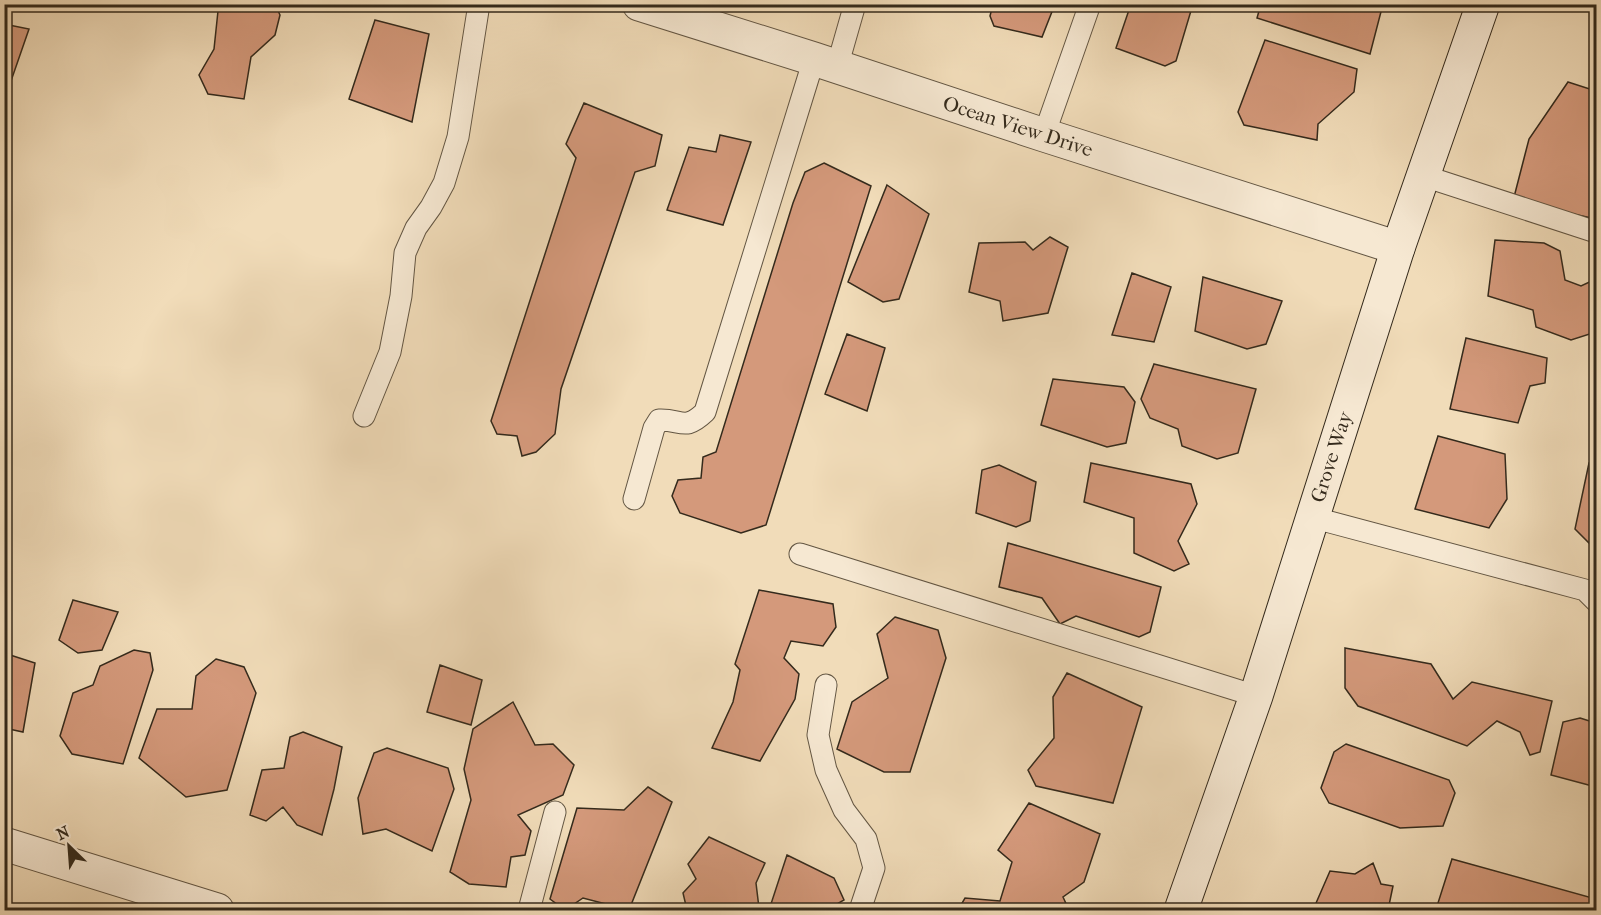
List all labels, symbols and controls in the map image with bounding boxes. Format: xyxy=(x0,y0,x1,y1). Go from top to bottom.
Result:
street label: Ocean View Drive xyxy=(940,91,1096,162)
street label: Grove Way xyxy=(1306,408,1357,505)
north arrow xyxy=(39,816,99,876)
text: N xyxy=(53,821,73,844)

